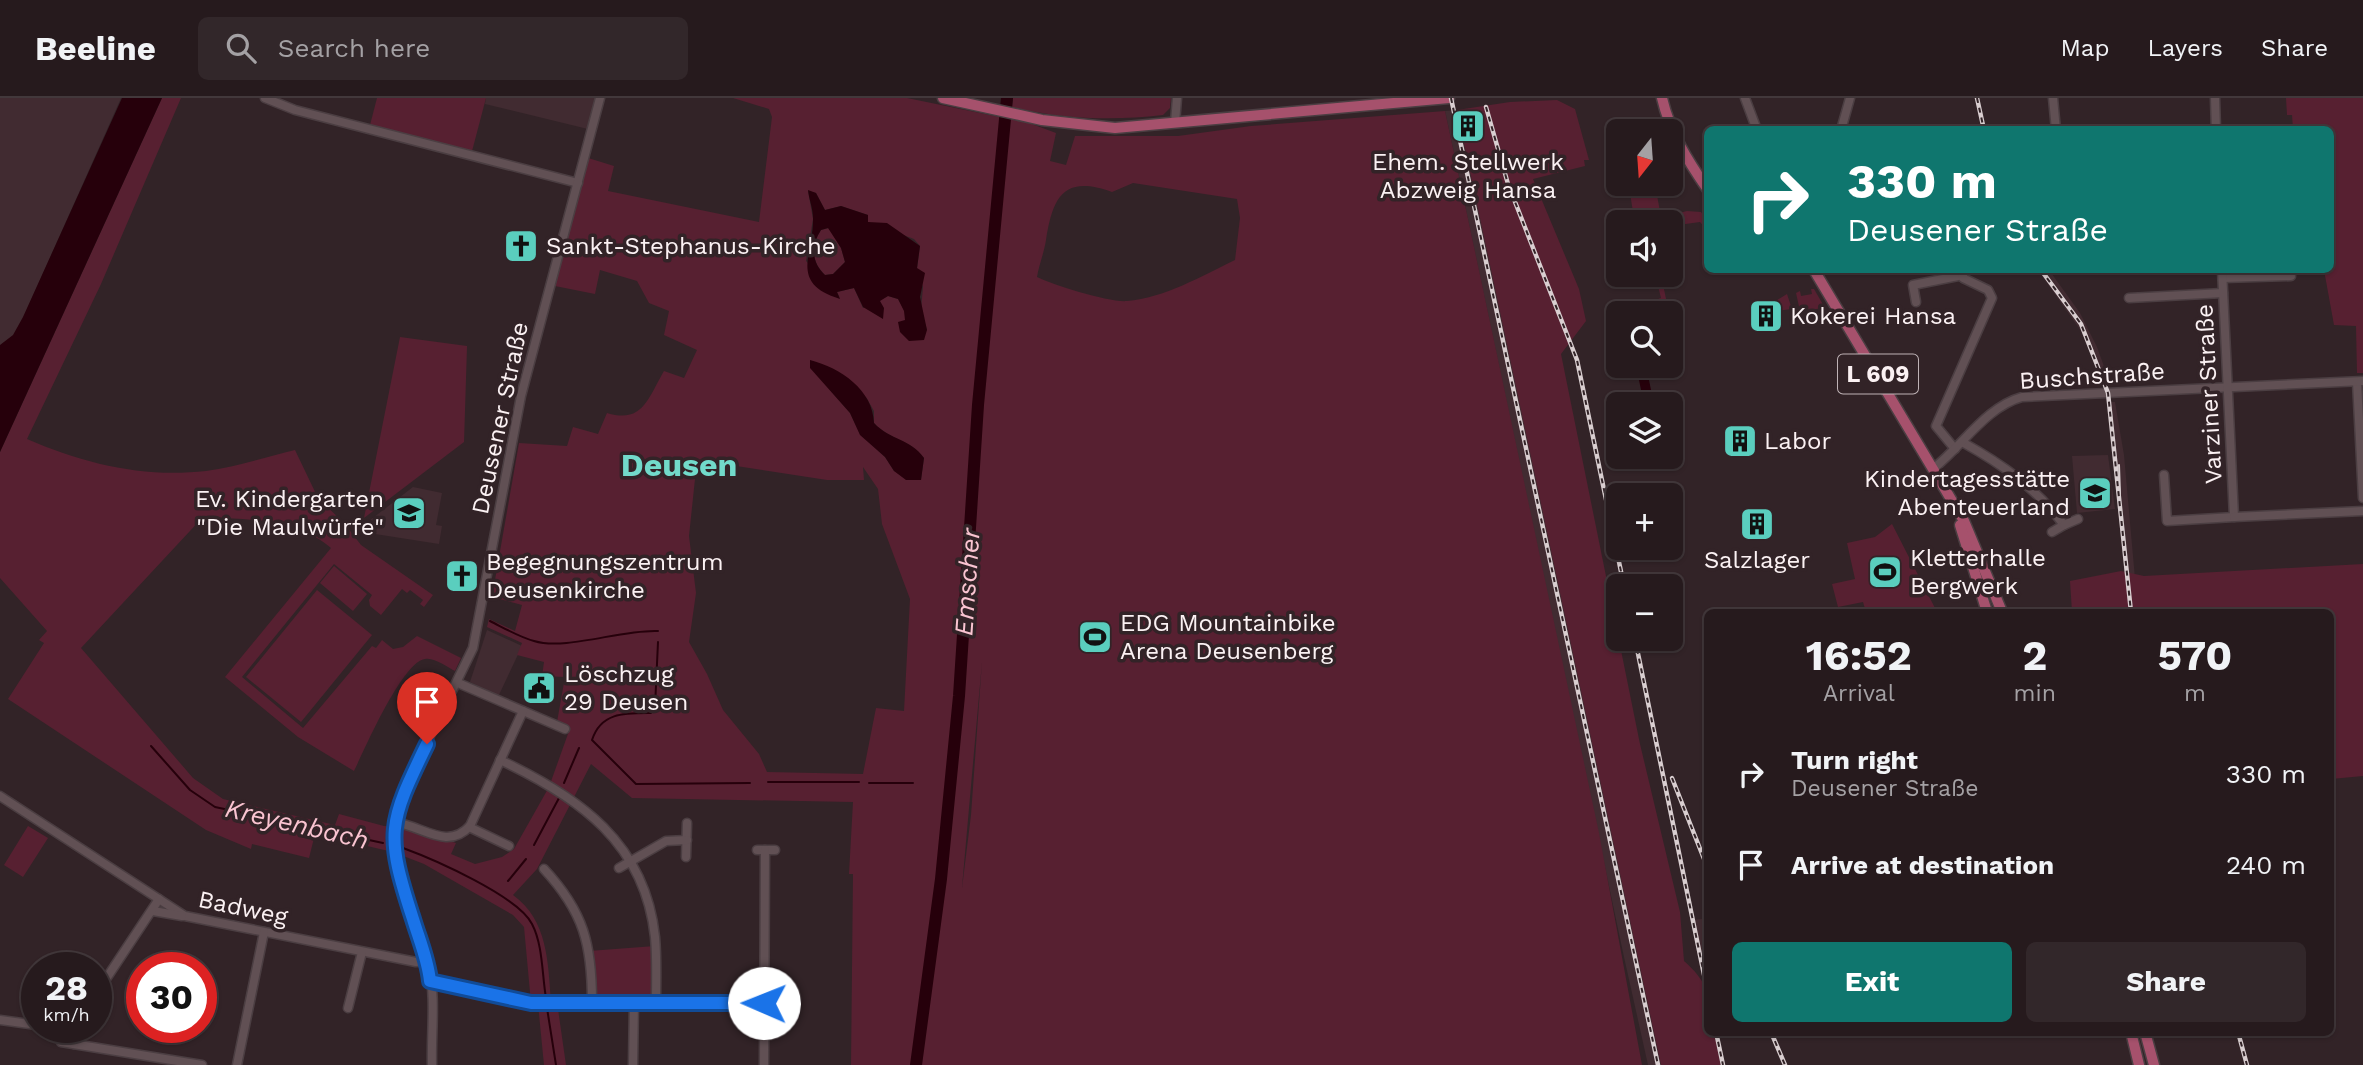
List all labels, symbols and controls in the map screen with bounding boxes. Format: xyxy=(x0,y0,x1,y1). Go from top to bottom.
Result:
search box xyxy=(198,17,688,80)
text: Beeline xyxy=(35,29,156,68)
icon: search xyxy=(222,29,260,67)
text: Search here xyxy=(278,33,430,63)
text: Map xyxy=(2061,34,2109,62)
text: Layers xyxy=(2147,34,2223,62)
text: Share xyxy=(2261,34,2328,62)
building icon: Ehem. Stellwerk Abzweig Hansa xyxy=(1449,107,1487,145)
north arrow xyxy=(1606,119,1684,196)
map controls xyxy=(1606,119,1683,651)
place label: Ehem. Stellwerk Abzweig Hansa xyxy=(1372,148,1564,204)
text: 330 m xyxy=(1847,152,1997,210)
icon: right xyxy=(1732,154,1823,245)
button: sound xyxy=(1606,210,1683,287)
text: Deusener Straße xyxy=(1847,211,2108,249)
church icon: Sankt-Stephanus-Kirche xyxy=(502,227,540,265)
place label: Sankt-Stephanus-Kirche xyxy=(546,232,836,260)
building icon: Kokerei Hansa xyxy=(1747,297,1785,335)
button: search xyxy=(1606,301,1683,378)
place label: Kokerei Hansa xyxy=(1790,302,1956,330)
street label: Varziner Straße xyxy=(2190,303,2228,485)
street label: Deusener Straße xyxy=(466,319,534,517)
road number: L 609 xyxy=(1838,354,1918,394)
street label: Buschstraße xyxy=(2018,357,2166,395)
button: layers xyxy=(1606,392,1683,469)
building icon: Labor xyxy=(1721,422,1759,460)
place label: Labor xyxy=(1764,427,1831,455)
district label: Deusen xyxy=(621,446,737,484)
place label: Kindertagesstätte Abenteuerland xyxy=(1864,465,2070,521)
school or university icon: Kindertagesstätte Abenteuerland xyxy=(2076,474,2114,512)
button: + xyxy=(1606,483,1683,560)
place label: Ev. Kindergarten "Die Maulwürfe" xyxy=(195,485,384,541)
school or university icon: Ev. Kindergarten "Die Maulwürfe" xyxy=(390,494,428,532)
building icon: Salzlager xyxy=(1738,505,1776,543)
water label: Emscher xyxy=(948,526,986,637)
place label: Kletterhalle Bergwerk xyxy=(1910,544,2046,600)
place label: Salzlager xyxy=(1704,546,1810,574)
place label: Begegnungszentrum Deusenkirche xyxy=(486,548,724,604)
sports icon: Kletterhalle Bergwerk xyxy=(1866,553,1904,591)
church icon: Begegnungszentrum Deusenkirche xyxy=(443,557,481,595)
button: − xyxy=(1606,574,1683,651)
place label: EDG Mountainbike Arena Deusenberg xyxy=(1120,609,1336,665)
sports icon: EDG Mountainbike Arena Deusenberg xyxy=(1076,618,1114,656)
text: 16:52 xyxy=(1806,631,1912,680)
text: 2 xyxy=(2022,631,2047,680)
text: 570 xyxy=(2158,631,2232,680)
place label: Löschzug 29 Deusen xyxy=(564,660,688,716)
public building icon: Löschzug 29 Deusen xyxy=(520,669,558,707)
pin xyxy=(397,672,457,744)
text: Arrival xyxy=(1823,680,1895,707)
text: min xyxy=(2014,680,2056,707)
text: m xyxy=(2184,680,2206,707)
icon: arrive xyxy=(408,683,446,721)
text: Turn right xyxy=(1791,745,1918,775)
icon: right xyxy=(1732,755,1770,793)
text: 330 m xyxy=(2226,759,2306,789)
text: Deusener Straße xyxy=(1791,775,1979,802)
water label: Kreyenbach xyxy=(222,793,372,855)
icon: arrive xyxy=(1732,846,1770,884)
text: Arrive at destination xyxy=(1791,850,2054,880)
text: 240 m xyxy=(2226,850,2306,880)
street label: Badweg xyxy=(196,885,290,931)
button: Exit xyxy=(1732,942,2012,1022)
button: Share xyxy=(2026,942,2306,1022)
speed limit sign: 30 xyxy=(126,952,217,1043)
position arrow xyxy=(727,966,801,1040)
text: 28 xyxy=(45,967,88,1009)
text: km/h xyxy=(43,1004,90,1025)

